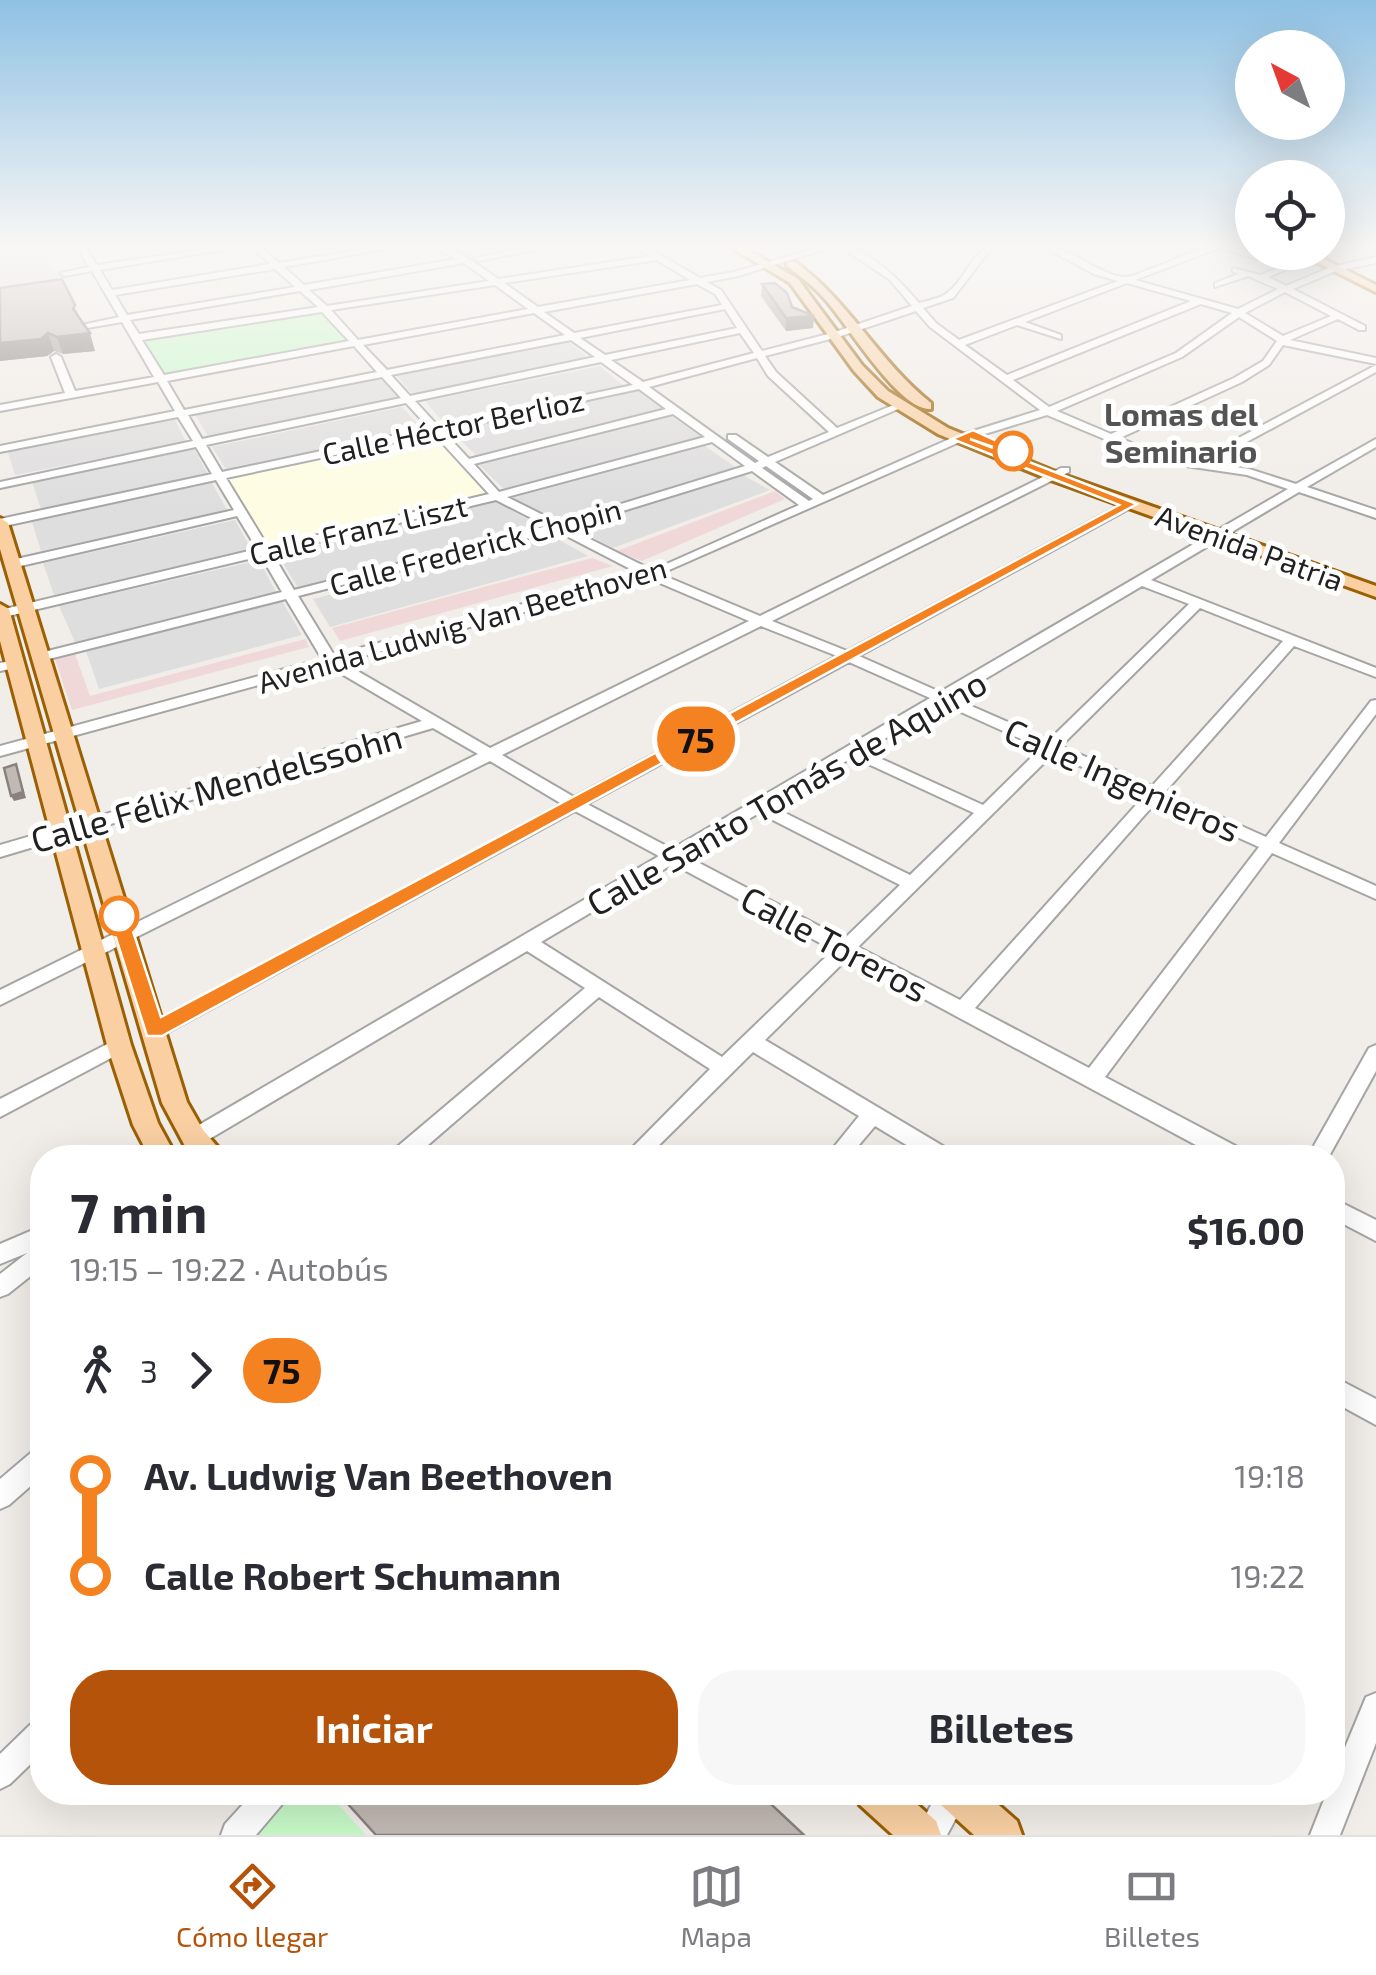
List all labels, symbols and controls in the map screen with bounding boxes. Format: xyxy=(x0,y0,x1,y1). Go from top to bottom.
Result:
north arrow xyxy=(1235,30,1345,140)
map controls xyxy=(1235,30,1345,270)
button: locate xyxy=(1235,160,1345,270)
street label: Calle Héctor Berlioz xyxy=(319,381,587,471)
district label: Lomas del Seminario xyxy=(1104,394,1258,469)
unlabelled marker xyxy=(994,432,1032,470)
street label: Calle Franz Liszt xyxy=(245,486,471,572)
street label: Calle Frederick Chopin xyxy=(325,490,625,602)
street label: Avenida Patria xyxy=(1152,496,1348,598)
street label: Avenida Ludwig Van Beethoven xyxy=(253,548,671,700)
street label: Calle Santo Tomás de Aquino xyxy=(579,660,993,924)
line badge: 75 xyxy=(651,706,741,772)
street label: Calle Ingenieros xyxy=(999,708,1247,850)
street label: Calle Félix Mendelssohn xyxy=(26,714,406,860)
text: 75 xyxy=(677,718,715,760)
street label: Calle Toreros xyxy=(734,876,936,1010)
unlabelled marker xyxy=(100,897,138,935)
text: 7 min xyxy=(70,1178,208,1244)
text: $16.00 xyxy=(1187,1207,1305,1253)
text: 19:15 – 19:22 · Autobús xyxy=(70,1249,389,1287)
icon: walk xyxy=(70,1343,125,1398)
icon: forward xyxy=(173,1343,228,1398)
text: 75 xyxy=(263,1349,301,1391)
text: 3 xyxy=(140,1351,158,1389)
text: Av. Ludwig Van Beethoven xyxy=(144,1452,613,1498)
text: 19:18 xyxy=(1234,1456,1305,1494)
text: Calle Robert Schumann xyxy=(144,1552,561,1598)
text: 19:22 xyxy=(1230,1556,1305,1594)
button: Iniciar xyxy=(70,1670,678,1785)
button: Billetes xyxy=(698,1670,1305,1785)
tab: Cómo llegar xyxy=(176,1859,328,1953)
tab: Mapa xyxy=(680,1859,752,1953)
tab: Billetes xyxy=(1104,1859,1200,1953)

